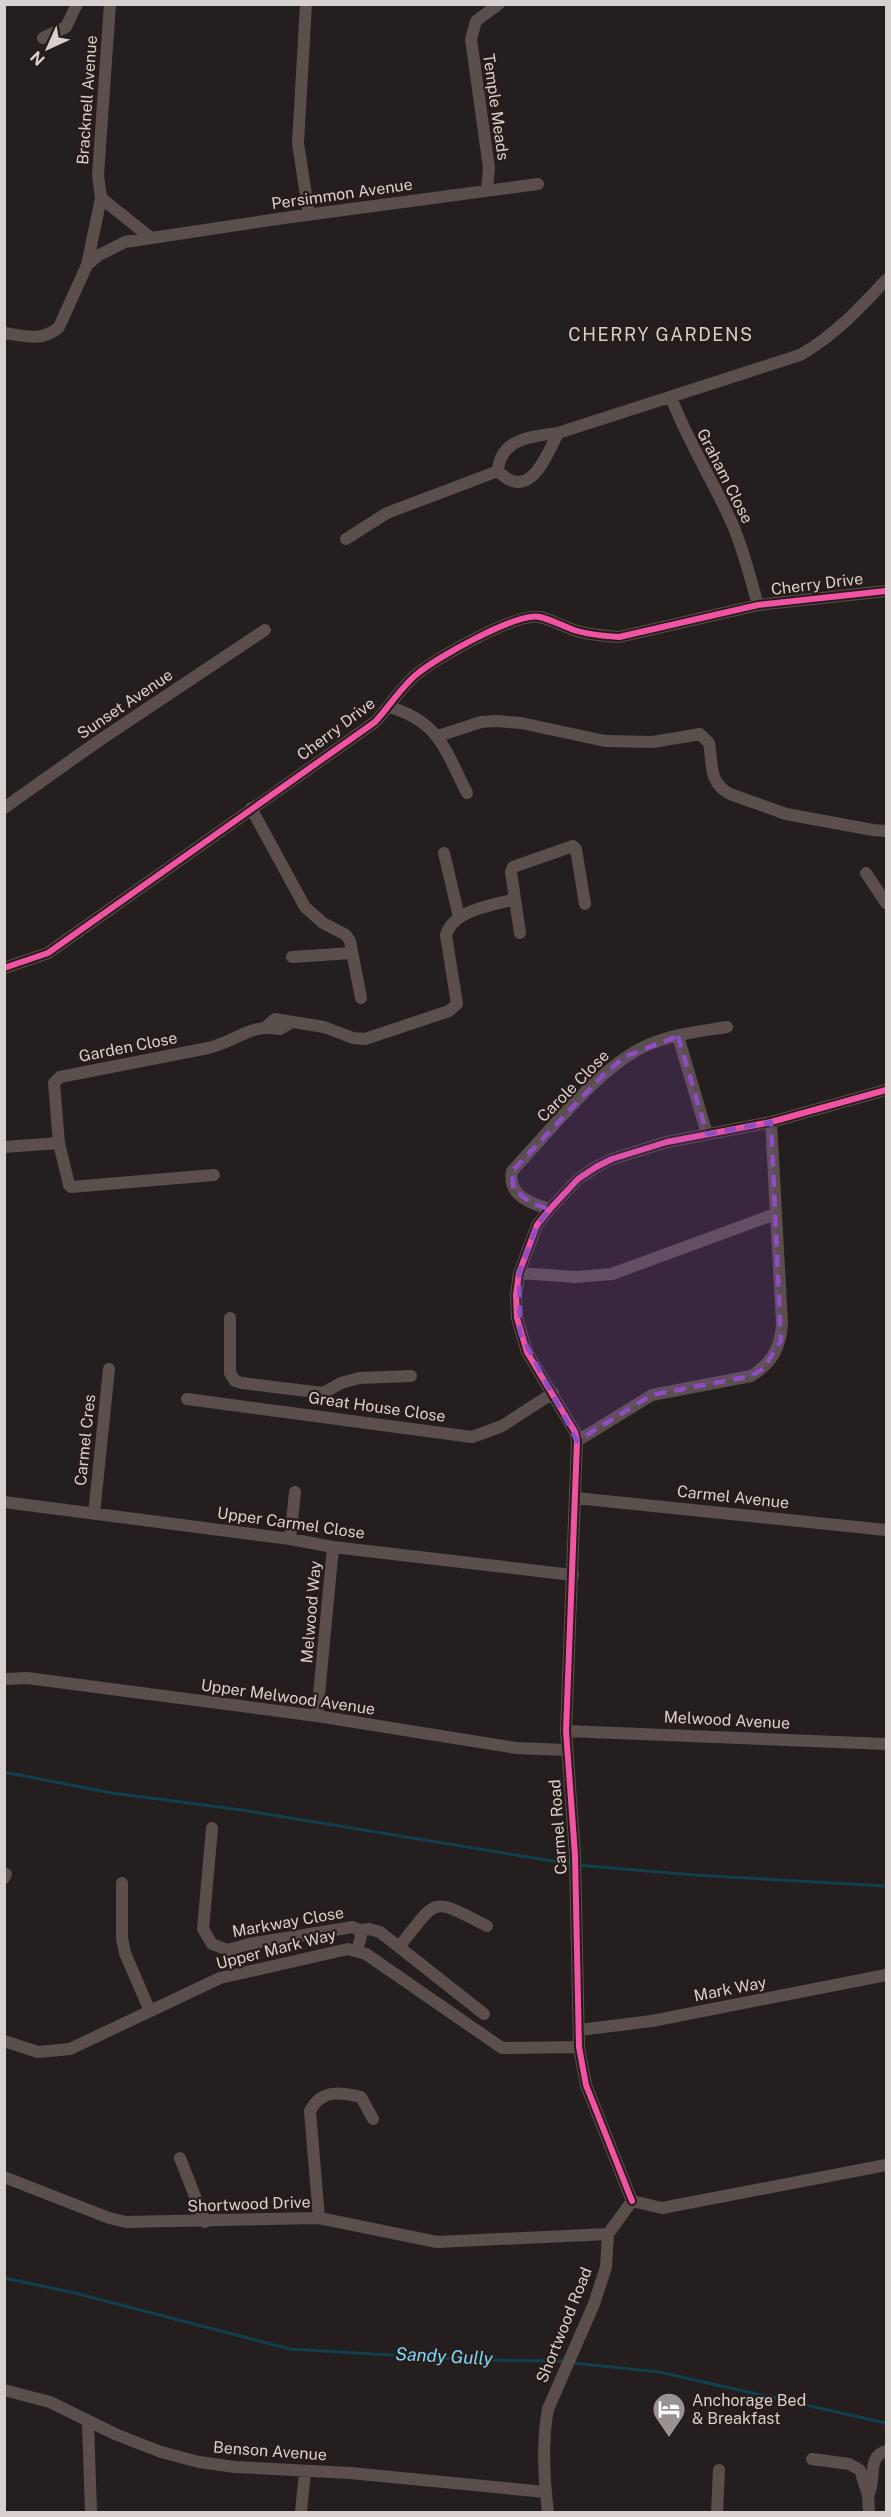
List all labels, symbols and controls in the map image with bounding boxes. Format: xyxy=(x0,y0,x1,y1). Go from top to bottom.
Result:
north arrow xyxy=(18,18,78,78)
street label: Bracknell Avenue xyxy=(73,35,101,165)
text: N xyxy=(27,47,49,69)
street label: Temple Meads xyxy=(479,52,513,162)
street label: Persimmon Avenue xyxy=(270,175,414,213)
district label: CHERRY GARDENS xyxy=(568,324,754,345)
street label: Graham Close xyxy=(693,425,757,527)
street label: Cherry Drive xyxy=(770,569,864,599)
street label: Sunset Avenue xyxy=(74,665,176,743)
street label: Cherry Drive xyxy=(293,694,379,764)
street label: Garden Close xyxy=(77,1028,179,1066)
street label: Carole Close xyxy=(533,1046,613,1126)
street label: Great House Close xyxy=(307,1388,447,1426)
street label: Carmel Cres xyxy=(71,1393,99,1487)
street label: Carmel Avenue xyxy=(676,1482,790,1512)
street label: Upper Carmel Close xyxy=(216,1503,366,1543)
street label: Melwood Way xyxy=(297,1560,325,1664)
street label: Upper Melwood Avenue xyxy=(200,1675,376,1719)
street label: Melwood Avenue xyxy=(663,1707,791,1733)
street label: Carmel Road xyxy=(545,1779,571,1875)
street label: Markway Close xyxy=(231,1903,345,1941)
street label: Upper Mark Way xyxy=(214,1925,338,1973)
street label: Mark Way xyxy=(692,1973,768,2005)
street label: Shortwood Drive xyxy=(187,2192,311,2216)
street label: Shortwood Road xyxy=(532,2264,596,2386)
water label: Sandy Gully xyxy=(395,2343,494,2369)
hotel icon: Anchorage Bed & Breakfast xyxy=(651,2391,687,2438)
place label: Anchorage Bed & Breakfast xyxy=(692,2391,806,2428)
street label: Benson Avenue xyxy=(212,2438,328,2464)

